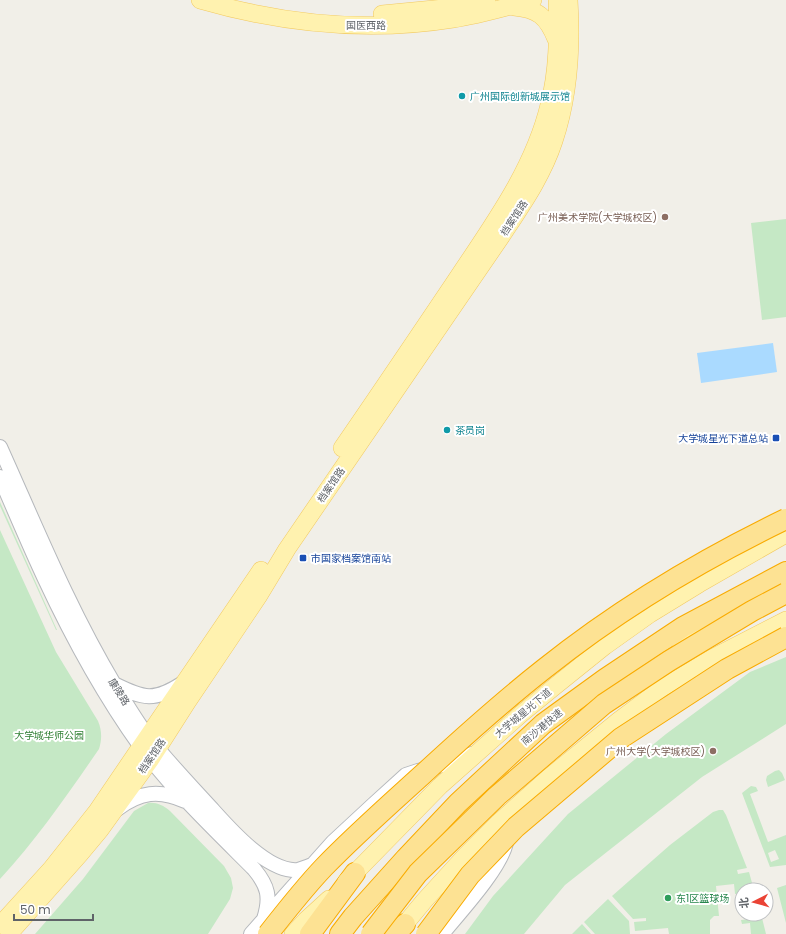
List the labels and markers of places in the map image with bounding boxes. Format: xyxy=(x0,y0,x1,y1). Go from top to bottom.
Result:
place label: 广州国际创新城展示馆 xyxy=(470,89,570,104)
marker: 广州国际创新城展示馆 xyxy=(457,91,467,101)
place label: 广州美术学院(大学城校区) xyxy=(538,210,657,225)
marker: 广州美术学院(大学城校区) xyxy=(660,212,670,222)
place label: 茶员岗 xyxy=(455,423,485,438)
marker: 茶员岗 xyxy=(442,425,452,435)
place label: 大学城星光下道总站 xyxy=(678,431,768,446)
marker: 大学城星光下道总站 xyxy=(771,433,781,443)
place label: 市国家档案馆南站 xyxy=(311,551,391,566)
marker: 市国家档案馆南站 xyxy=(298,553,308,563)
place label: 广州大学(大学城校区) xyxy=(606,744,705,759)
marker: 广州大学(大学城校区) xyxy=(708,746,718,756)
place label: 东1区篮球场 xyxy=(676,891,729,906)
marker: 东1区篮球场 xyxy=(663,893,673,903)

